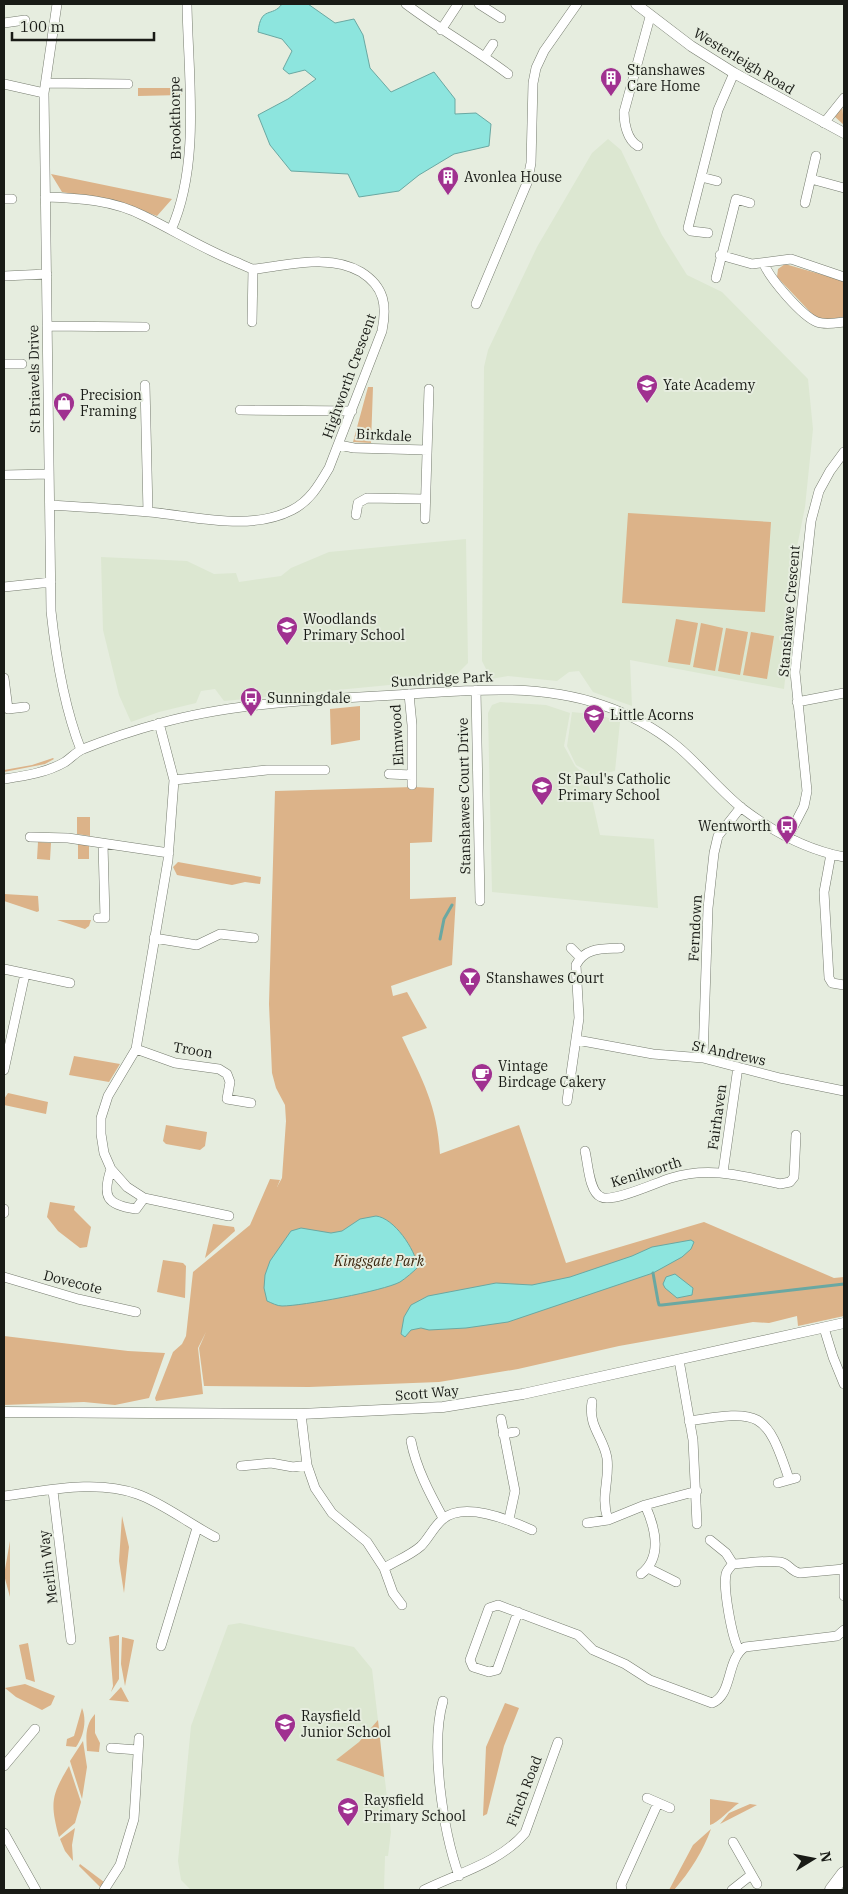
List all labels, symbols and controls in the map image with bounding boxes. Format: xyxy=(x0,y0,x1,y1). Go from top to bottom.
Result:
scale bar xyxy=(12,10,155,42)
text: 100 m xyxy=(20,17,65,36)
street label: Westerleigh Road xyxy=(690,24,798,99)
place label: Stanshawes Care Home xyxy=(627,61,705,95)
building icon: Stanshawes Care Home xyxy=(599,66,623,97)
street label: Brookthorpe xyxy=(165,76,185,160)
building icon: Avonlea House xyxy=(436,165,460,196)
place label: Avonlea House xyxy=(464,168,562,186)
street label: Highworth Crescent xyxy=(318,311,380,441)
street label: St Briavels Drive xyxy=(24,325,44,433)
school or university icon: Yate Academy xyxy=(635,373,659,404)
place label: Yate Academy xyxy=(663,376,756,394)
place label: Precision Framing xyxy=(80,386,142,420)
shop icon: Precision Framing xyxy=(52,391,76,422)
street label: Birkdale xyxy=(356,425,412,445)
street label: Stanshawe Crescent xyxy=(774,544,804,678)
place label: Woodlands Primary School xyxy=(303,610,405,644)
school or university icon: Woodlands Primary School xyxy=(275,615,299,646)
street label: Sundridge Park xyxy=(390,667,494,691)
bus stop icon: Sunningdale xyxy=(239,686,263,717)
place label: Sunningdale xyxy=(267,689,351,707)
street label: Elmwood xyxy=(386,703,408,766)
school or university icon: Little Acorns xyxy=(582,703,606,734)
place label: Little Acorns xyxy=(610,706,694,724)
street label: Stanshawes Court Drive xyxy=(454,718,474,874)
place label: St Paul's Catholic Primary School xyxy=(558,770,671,804)
school or university icon: St Paul's Catholic Primary School xyxy=(530,775,554,806)
bus stop icon: Wentworth xyxy=(775,814,799,845)
place label: Wentworth xyxy=(698,817,771,835)
street label: Ferndown xyxy=(684,894,706,962)
bar icon: Stanshawes Court xyxy=(458,966,482,997)
place label: Stanshawes Court xyxy=(486,969,604,987)
street label: St Andrews xyxy=(691,1036,768,1070)
street label: Troon xyxy=(172,1038,214,1062)
place label: Vintage Birdcage Cakery xyxy=(498,1057,606,1091)
cafe icon: Vintage Birdcage Cakery xyxy=(470,1062,494,1093)
street label: Fairhaven xyxy=(703,1083,731,1151)
street label: Kenilworth xyxy=(608,1153,684,1191)
park label: Kingsgate Park xyxy=(333,1252,425,1270)
street label: Dovecote xyxy=(42,1266,104,1298)
street label: Scott Way xyxy=(394,1381,460,1405)
street label: Merlin Way xyxy=(34,1528,61,1605)
place label: Raysfield Junior School xyxy=(301,1707,391,1741)
school or university icon: Raysfield Junior School xyxy=(273,1712,297,1743)
street label: Finch Road xyxy=(502,1753,546,1829)
place label: Raysfield Primary School xyxy=(364,1791,466,1825)
school or university icon: Raysfield Primary School xyxy=(336,1796,360,1827)
north arrow xyxy=(788,1834,838,1884)
text: N xyxy=(816,1850,836,1864)

